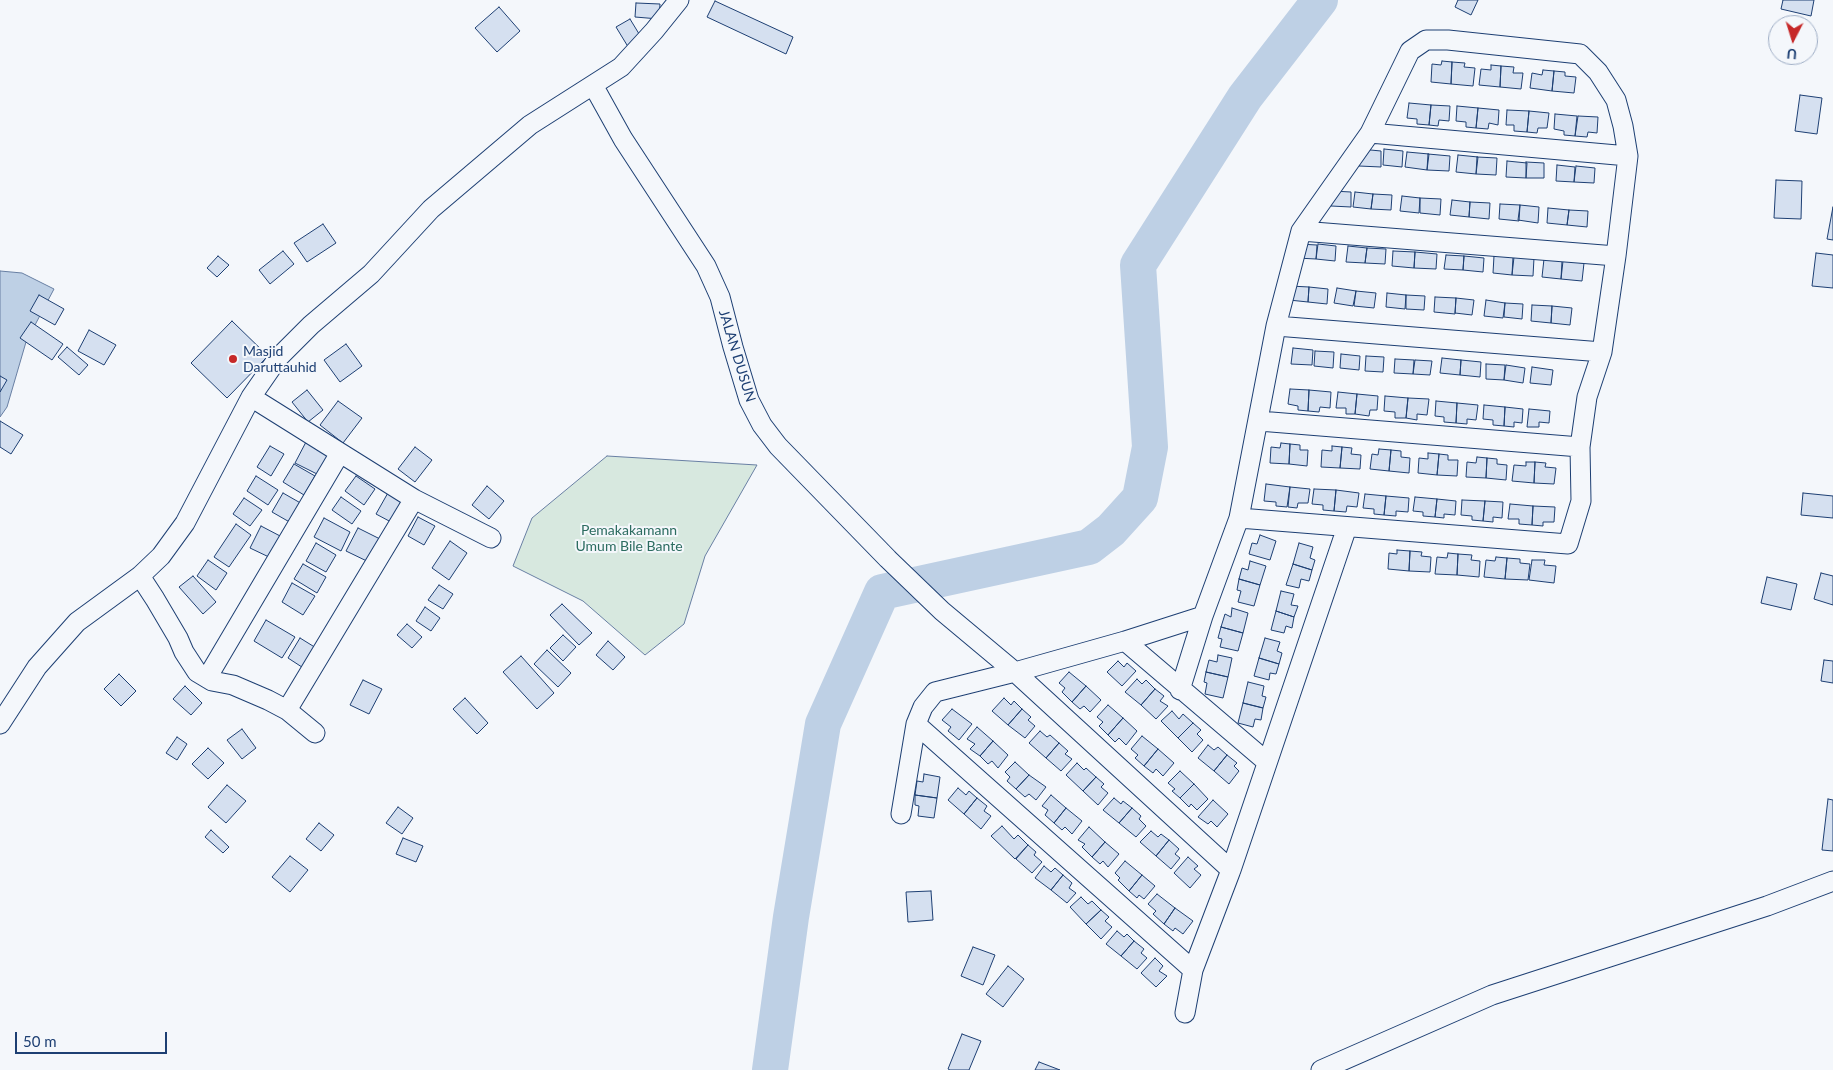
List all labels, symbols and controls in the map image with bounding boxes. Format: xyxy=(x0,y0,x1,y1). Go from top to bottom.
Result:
north arrow xyxy=(1768,15,1818,65)
text: U xyxy=(1786,46,1798,63)
street label: JALAN DUSUN xyxy=(715,308,759,404)
place label: Masjid Daruttauhid xyxy=(243,343,317,376)
marker: Masjid Daruttauhid xyxy=(227,353,239,365)
park label: Pemakakamann Umum Bile Bante xyxy=(575,522,683,554)
scale bar xyxy=(18,1022,170,1054)
text: 50 m xyxy=(23,1032,57,1050)

